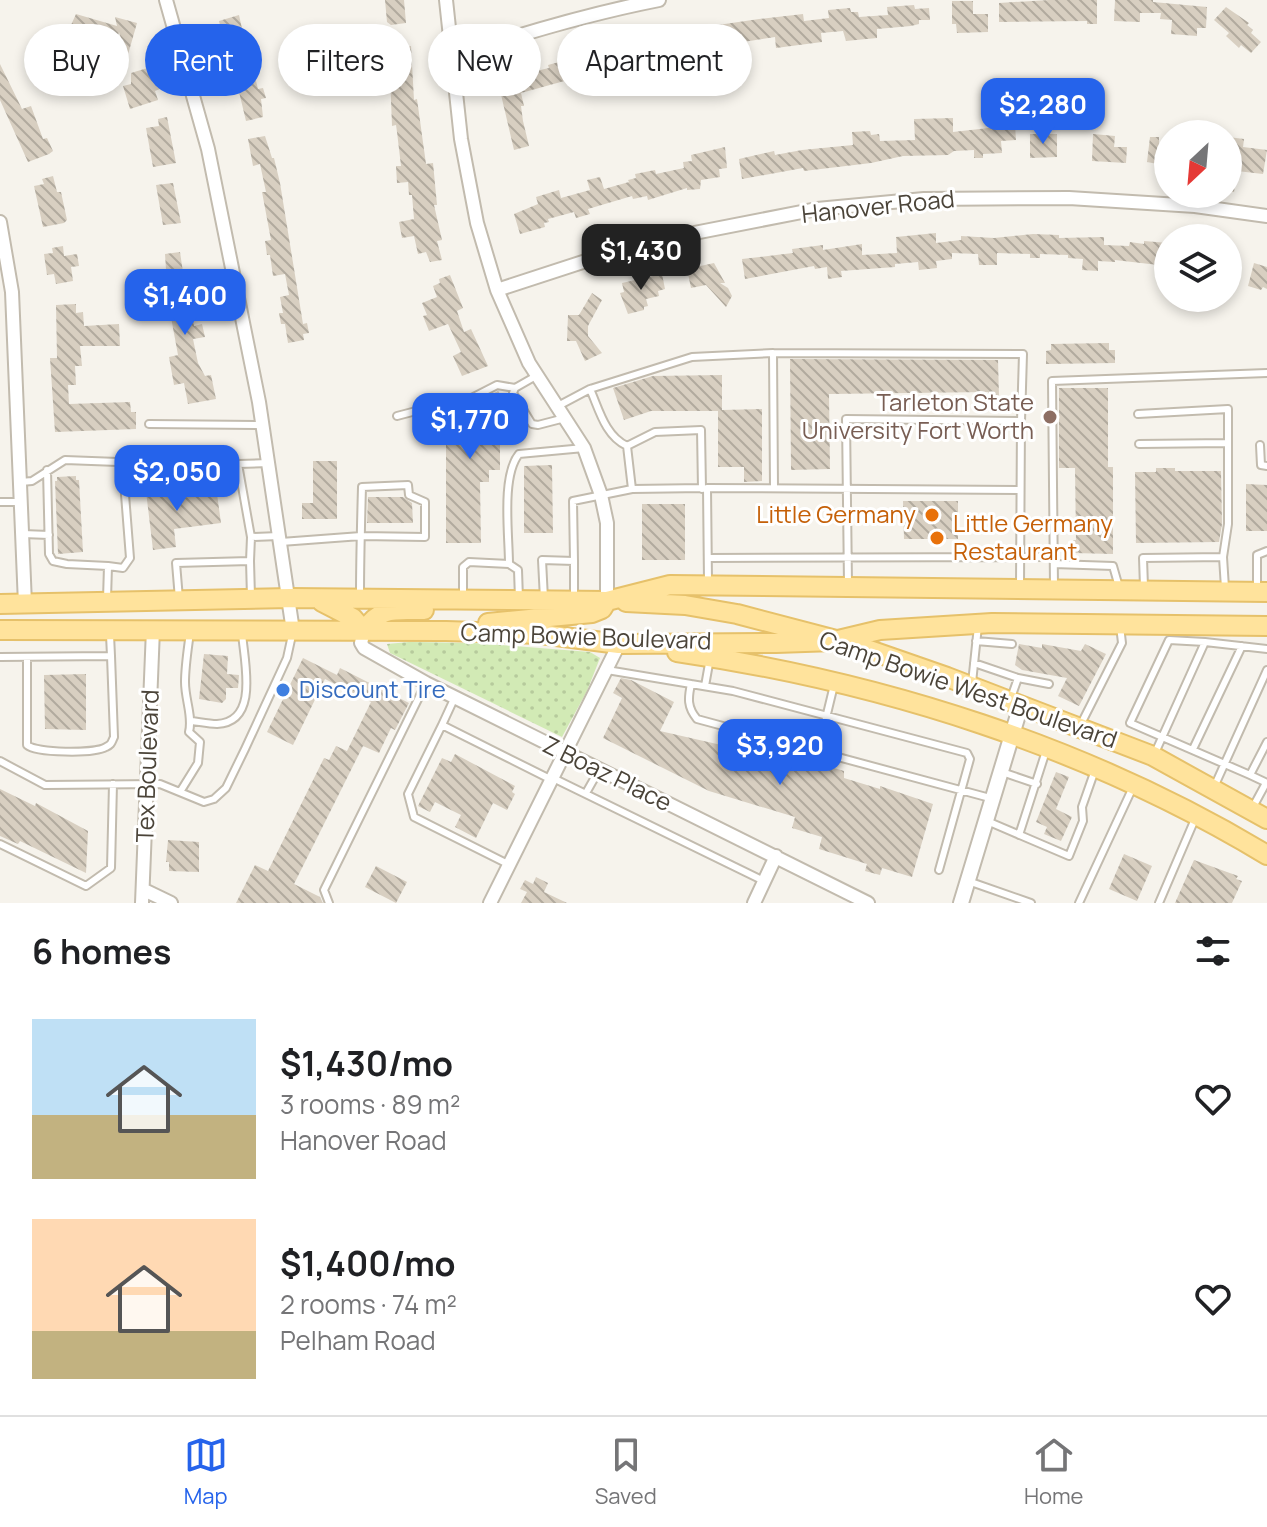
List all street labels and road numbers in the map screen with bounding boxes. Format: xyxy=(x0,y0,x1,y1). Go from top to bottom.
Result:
street label: Hanover Road xyxy=(800,181,956,230)
street label: Camp Bowie Boulevard xyxy=(460,615,712,656)
street label: Camp Bowie West Boulevard xyxy=(815,622,1122,755)
street label: Tex Boulevard xyxy=(127,689,166,843)
street label: Z Boaz Place xyxy=(538,727,678,818)

